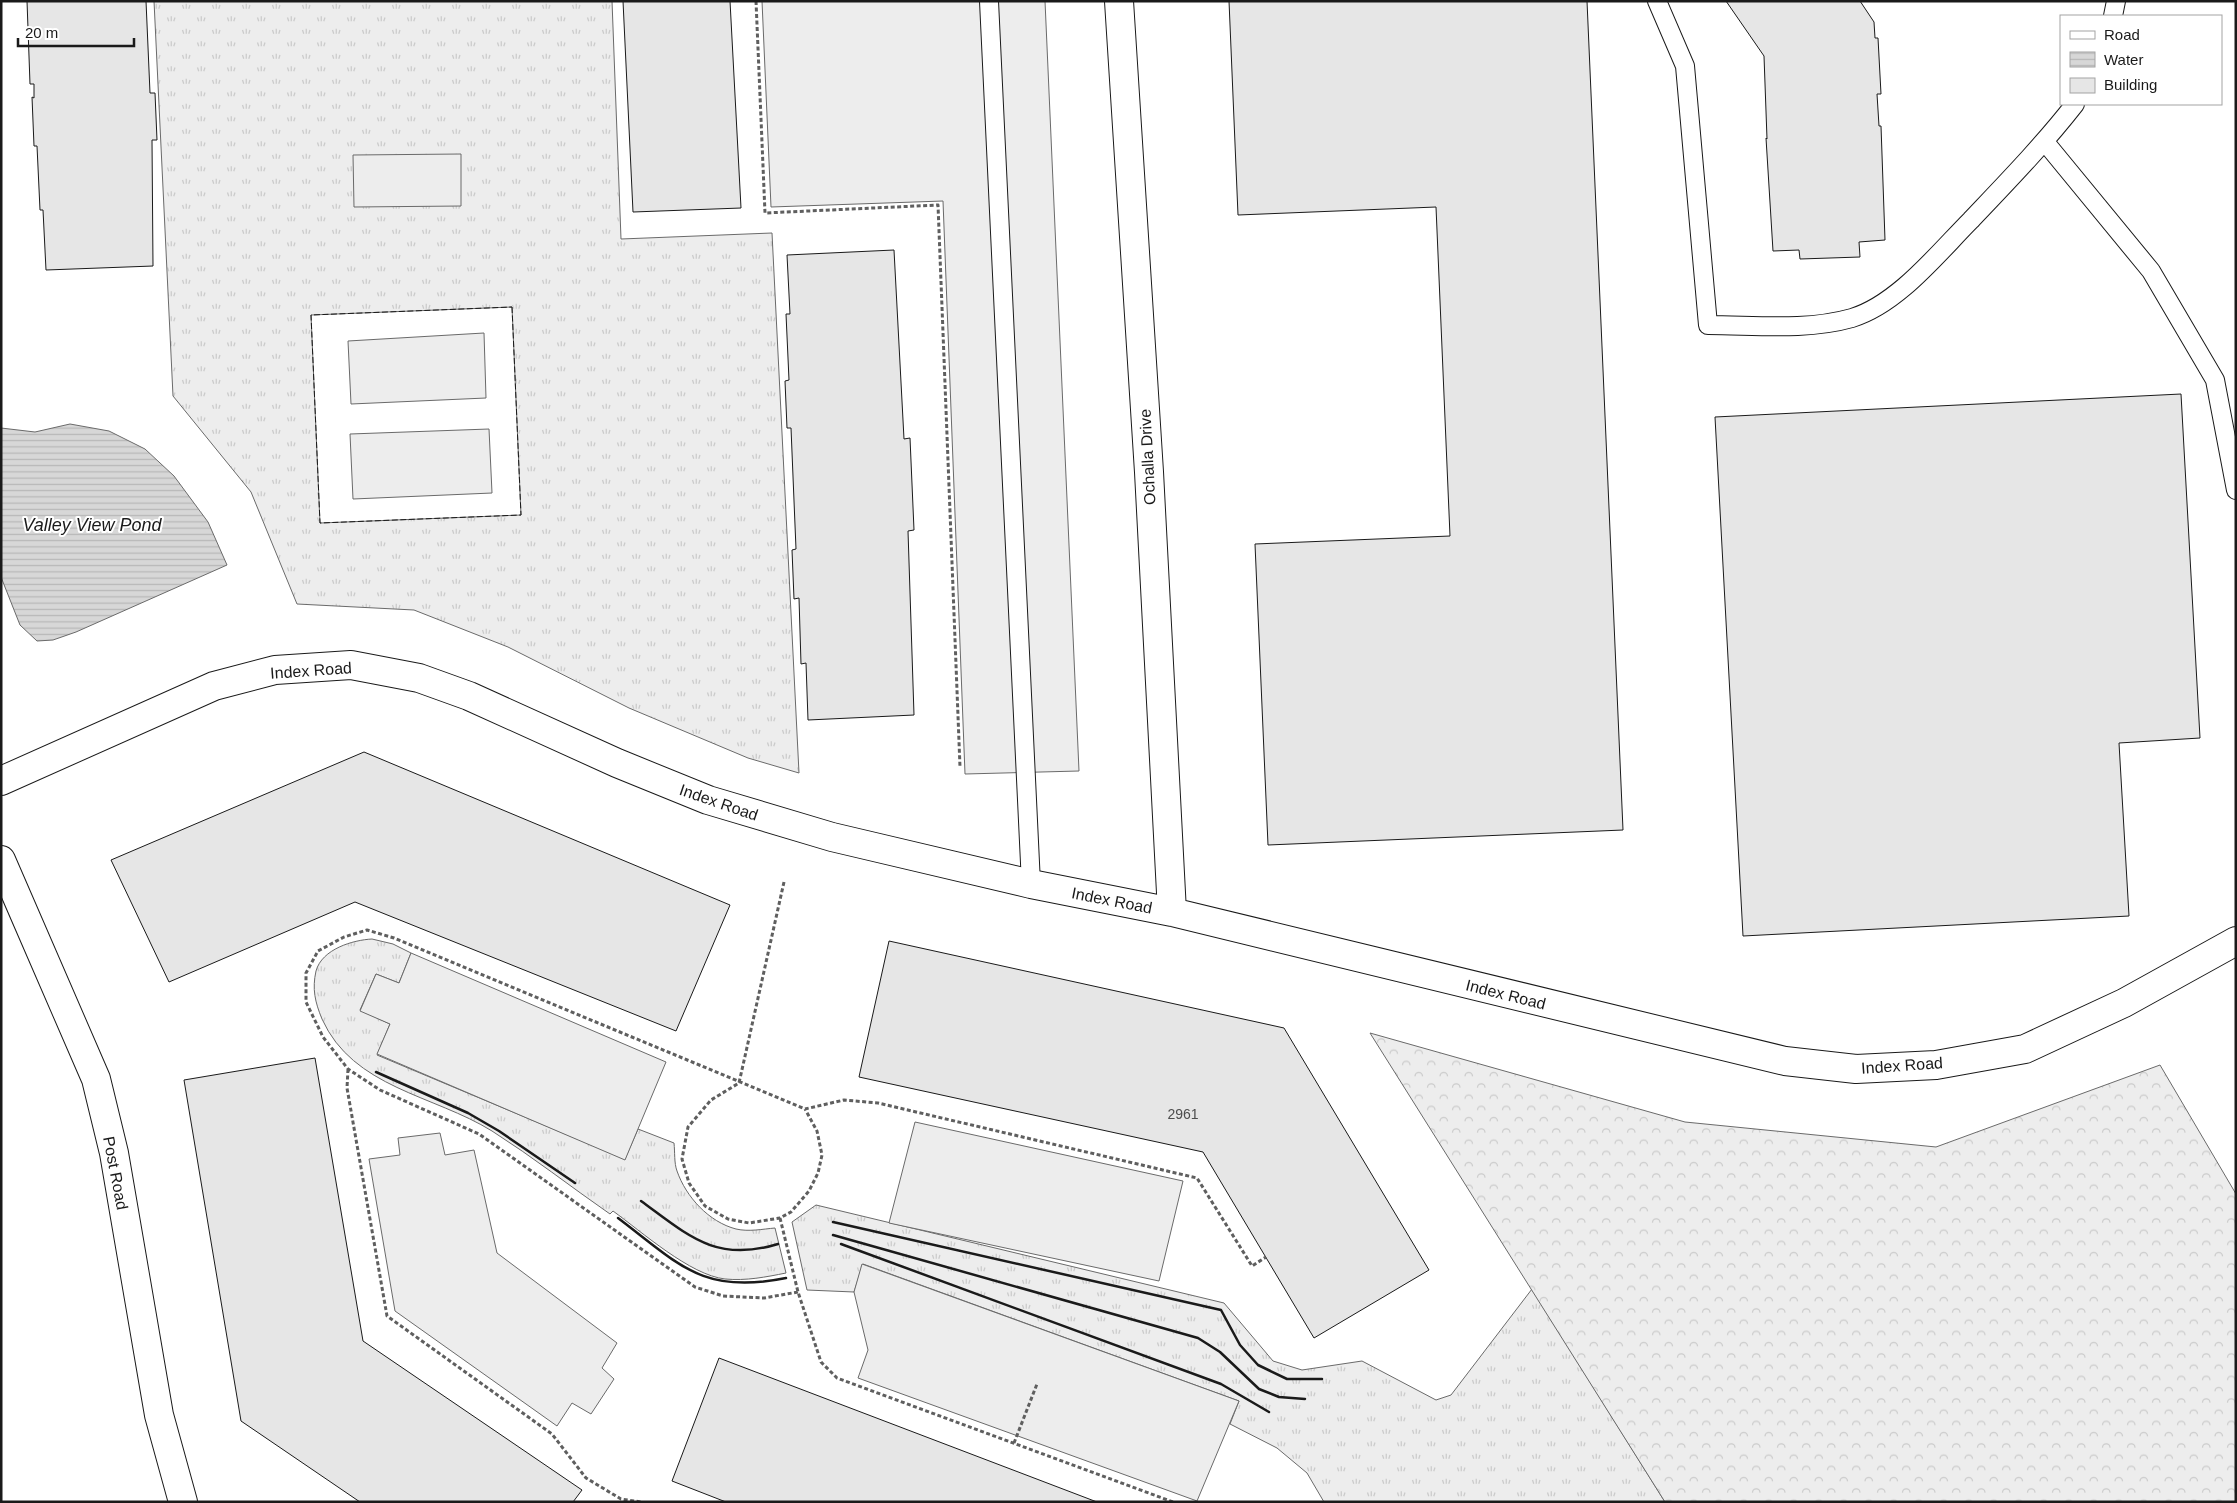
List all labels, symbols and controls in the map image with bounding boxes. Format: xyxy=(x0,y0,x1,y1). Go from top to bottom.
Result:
scale bar xyxy=(18,15,134,47)
legend xyxy=(2060,15,2222,105)
text: 20 m xyxy=(25,24,58,41)
text: Road xyxy=(2104,26,2140,43)
text: Water xyxy=(2104,51,2143,68)
text: Building xyxy=(2104,76,2157,93)
street label: Ochalla Drive xyxy=(1136,408,1159,505)
water label: Valley View Pond xyxy=(22,515,163,535)
street label: Index Road xyxy=(270,659,352,682)
street label: Index Road xyxy=(677,781,760,824)
street label: Index Road xyxy=(1070,884,1154,917)
street label: Index Road xyxy=(1464,976,1548,1013)
street label: Index Road xyxy=(1861,1054,1943,1077)
house number: 2961 xyxy=(1167,1106,1199,1122)
street label: Post Road xyxy=(100,1135,131,1211)

